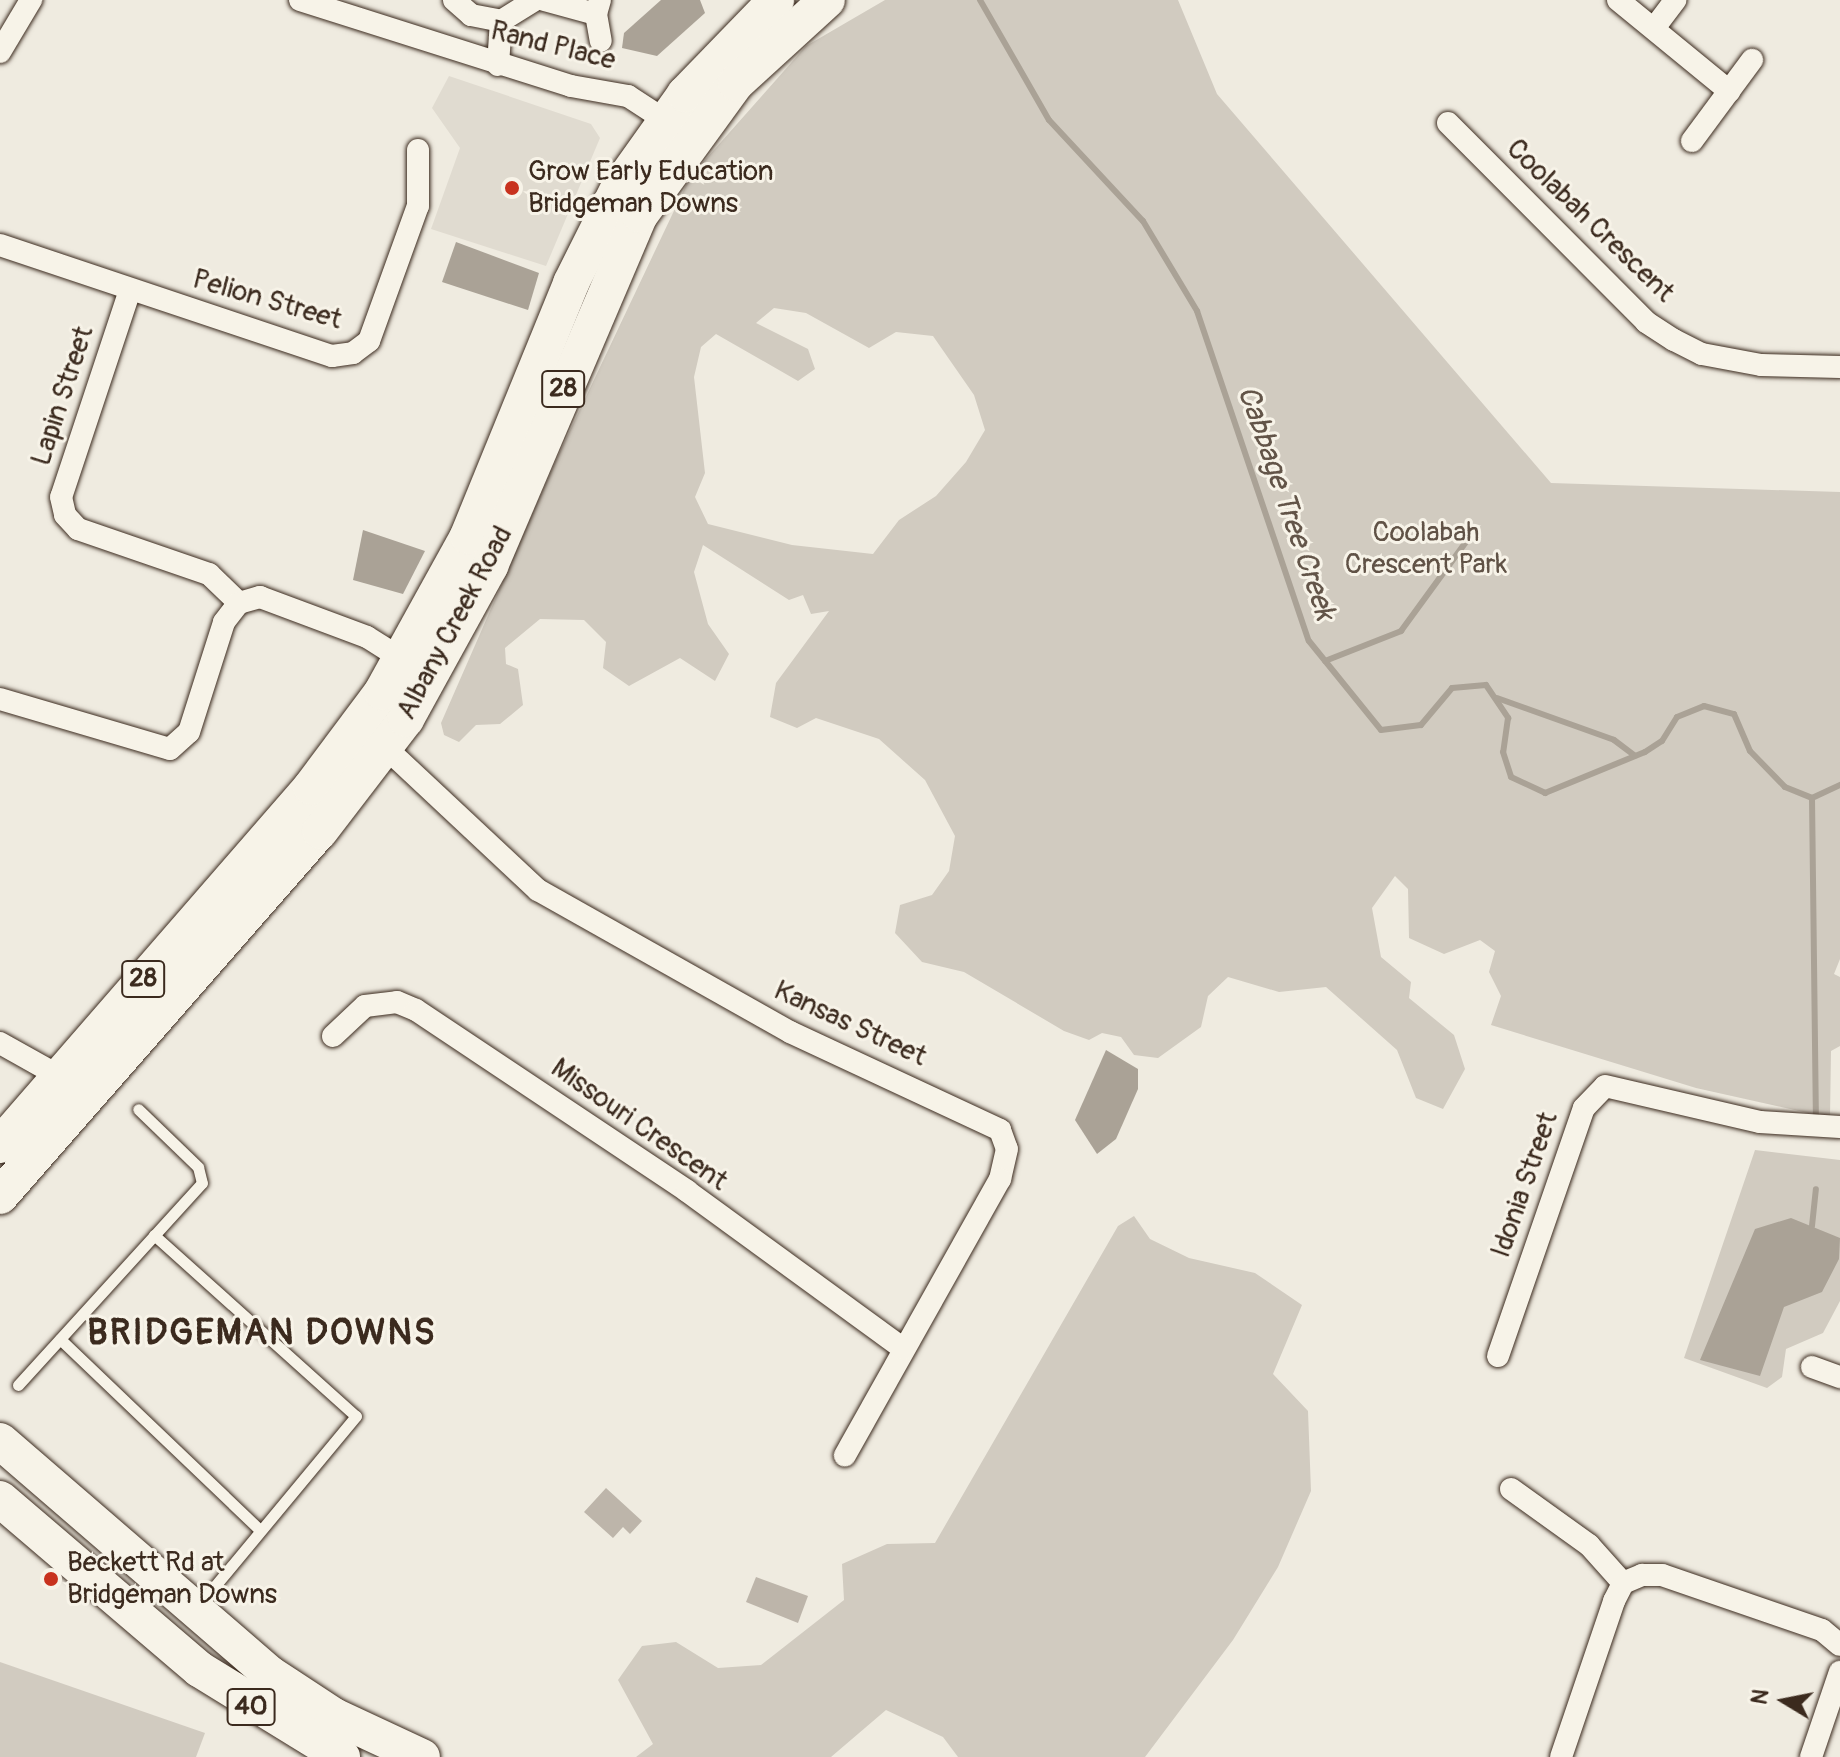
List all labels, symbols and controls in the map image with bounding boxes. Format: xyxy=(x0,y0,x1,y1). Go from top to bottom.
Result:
street label: Rand Place xyxy=(487,14,619,78)
street label: Coolabah Crescent xyxy=(1499,132,1681,310)
place label: Grow Early Education Bridgeman Downs xyxy=(528,155,774,221)
marker: Grow Early Education Bridgeman Downs xyxy=(503,179,521,197)
street label: Pelion Street xyxy=(189,263,345,337)
street label: Lapin Street xyxy=(25,322,101,470)
road number: 28 xyxy=(541,367,585,411)
water label: Cabbage Tree Creek xyxy=(1229,381,1343,625)
park label: Coolabah Crescent Park xyxy=(1345,516,1507,582)
street label: Albany Creek Road xyxy=(390,521,520,725)
road number: 28 xyxy=(121,957,165,1001)
street label: Kansas Street xyxy=(768,974,932,1074)
street label: Missouri Crescent xyxy=(544,1052,734,1198)
street label: Idonia Street xyxy=(1484,1108,1566,1262)
district label: BRIDGEMAN DOWNS xyxy=(87,1311,437,1355)
place label: Beckett Rd at Bridgeman Downs xyxy=(67,1546,277,1612)
marker: Beckett Rd at Bridgeman Downs xyxy=(42,1570,60,1588)
north arrow xyxy=(1744,1661,1824,1741)
road number: 40 xyxy=(225,1685,277,1729)
text: N xyxy=(1745,1687,1775,1707)

